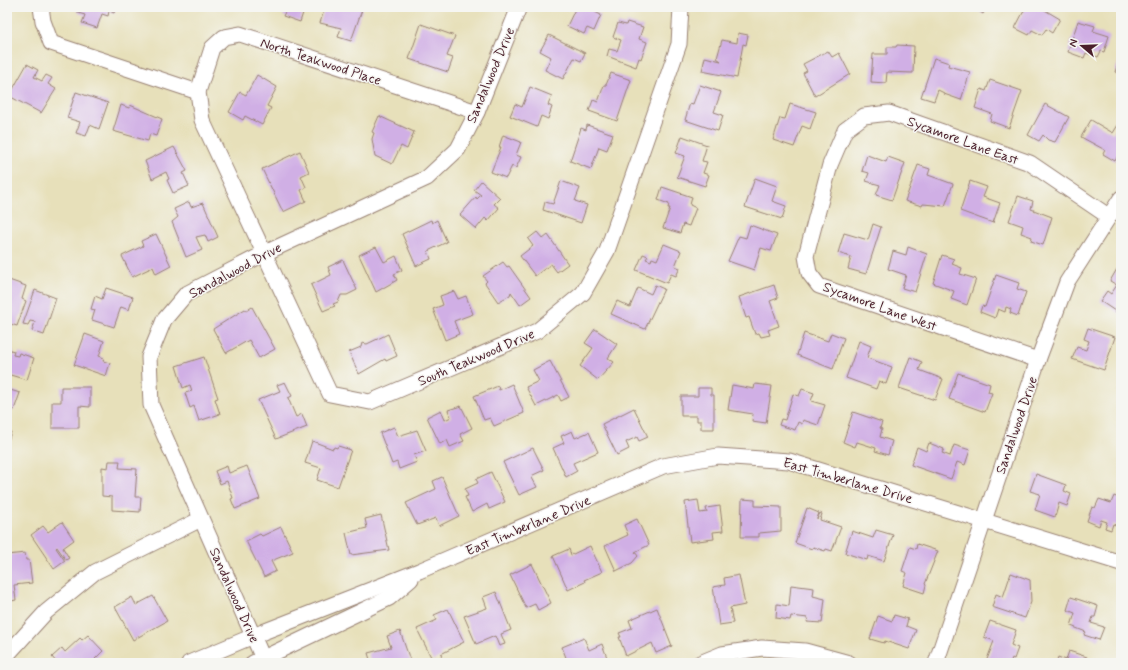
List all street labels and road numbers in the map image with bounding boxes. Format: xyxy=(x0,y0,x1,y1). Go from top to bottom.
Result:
street label: Sandalwood Drive xyxy=(463,25,519,126)
street label: North Teakwood Place xyxy=(258,34,383,90)
street label: Sycamore Lane East xyxy=(904,112,1021,170)
street label: Sandalwood Drive xyxy=(186,239,285,303)
street label: Sycamore Lane West xyxy=(820,278,939,336)
street label: South Teakwood Drive xyxy=(415,325,538,391)
street label: Sandalwood Drive xyxy=(992,374,1042,477)
street label: East Timberlane Drive xyxy=(781,454,915,508)
street label: East Timberlane Drive xyxy=(463,491,594,560)
street label: Sandalwood Drive xyxy=(205,545,263,646)

